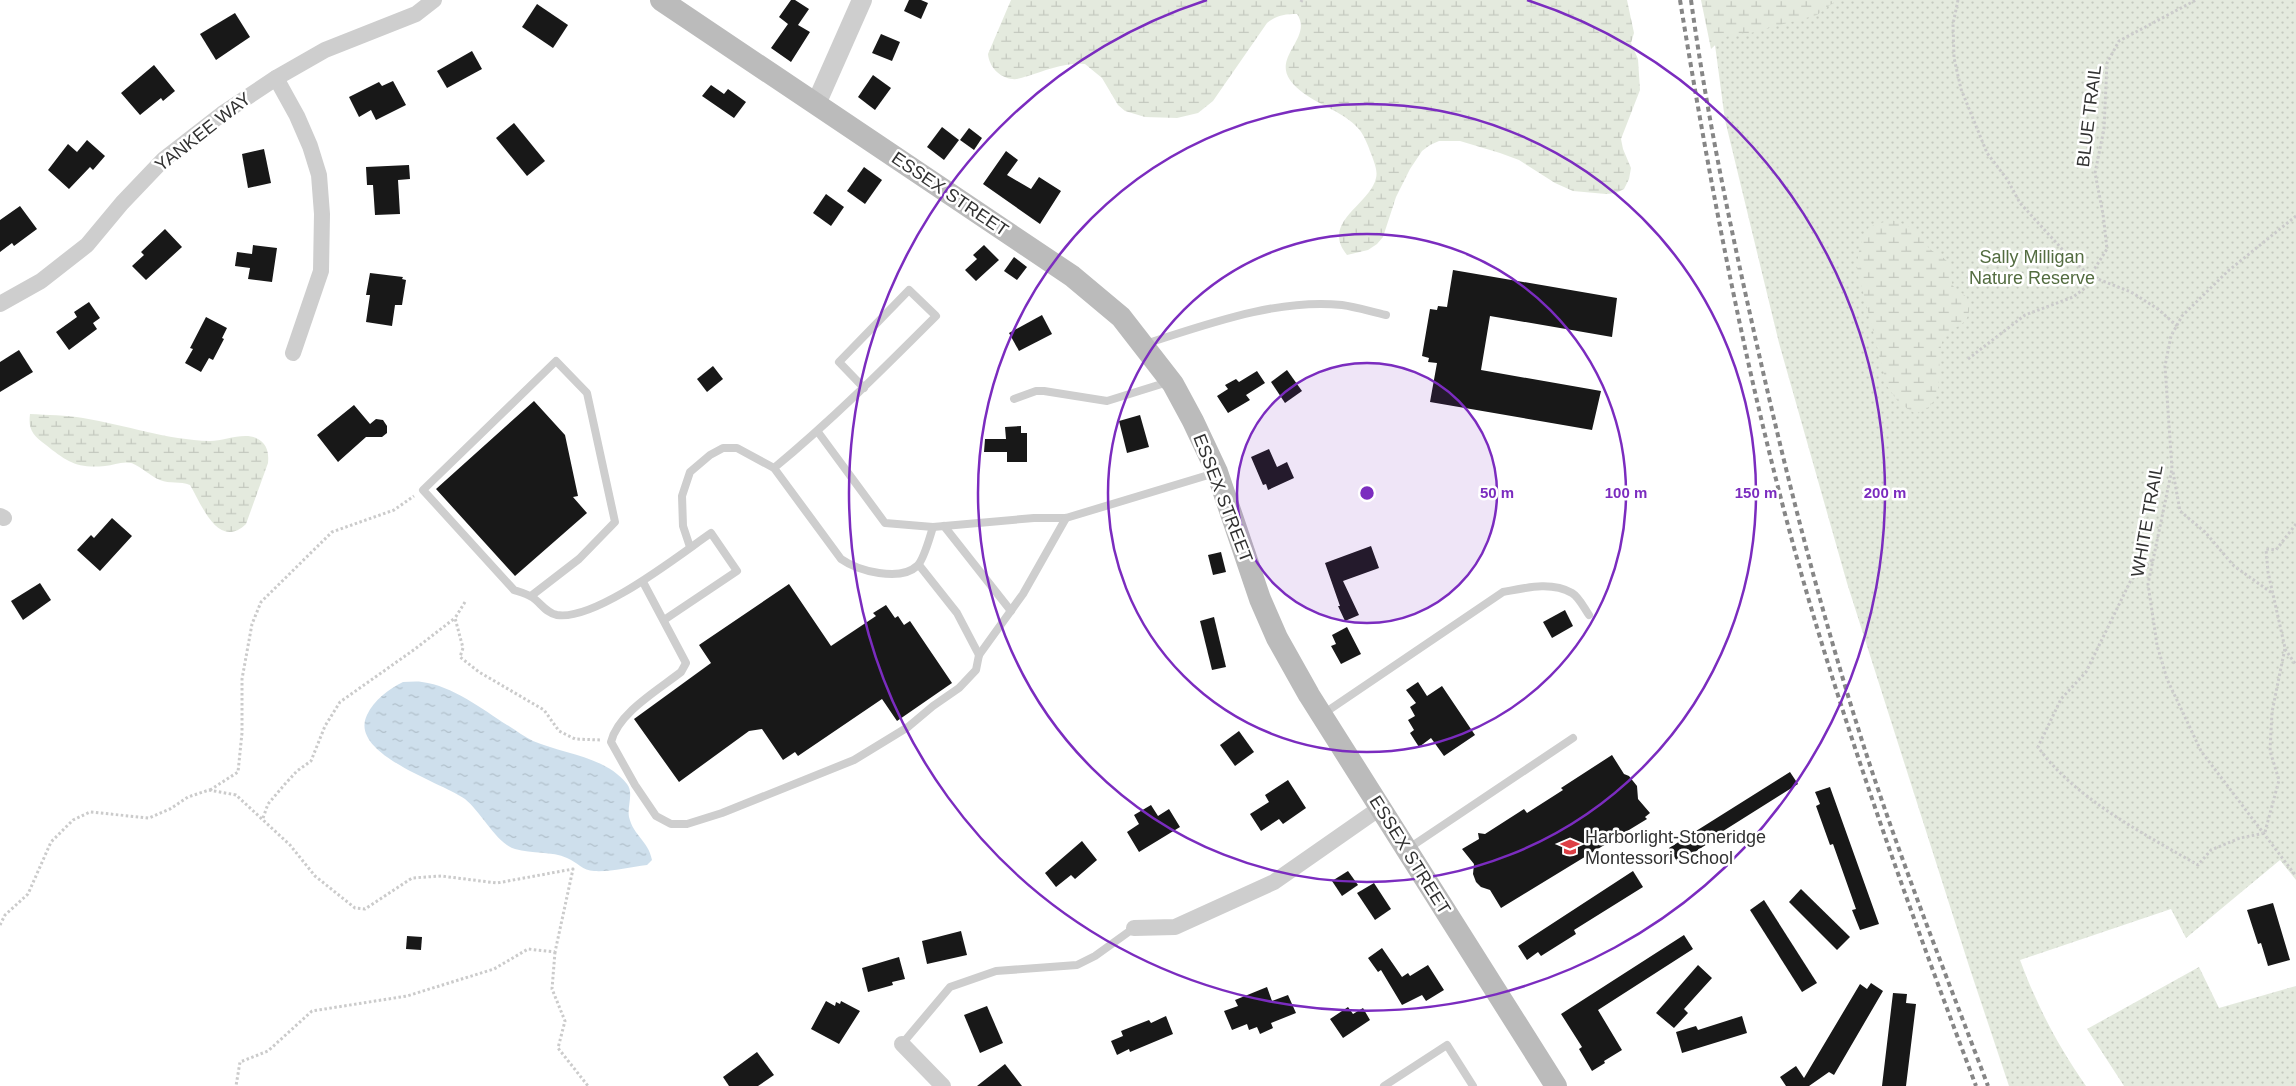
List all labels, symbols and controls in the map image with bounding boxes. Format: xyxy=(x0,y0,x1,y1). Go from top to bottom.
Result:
street label: BLUE TRAIL xyxy=(2073,64,2105,168)
street label: YANKEE WAY xyxy=(151,89,255,175)
street label: ESSEX STREET xyxy=(888,148,1012,240)
park label: Sally Milligan Nature Reserve xyxy=(1969,247,2095,288)
street label: ESSEX STREET xyxy=(1189,431,1257,565)
street label: WHITE TRAIL xyxy=(2127,463,2167,579)
centre of rings xyxy=(1358,484,1376,502)
text: 50 m xyxy=(1480,484,1514,501)
text: 100 m xyxy=(1605,484,1647,501)
text: 150 m xyxy=(1735,484,1777,501)
text: 200 m xyxy=(1864,484,1906,501)
street label: ESSEX STREET xyxy=(1365,792,1455,918)
place label: Harborlight-Stoneridge Montessori School xyxy=(1585,827,1766,868)
school or university icon: Harborlight-Stoneridge Montessori School xyxy=(1559,836,1581,858)

